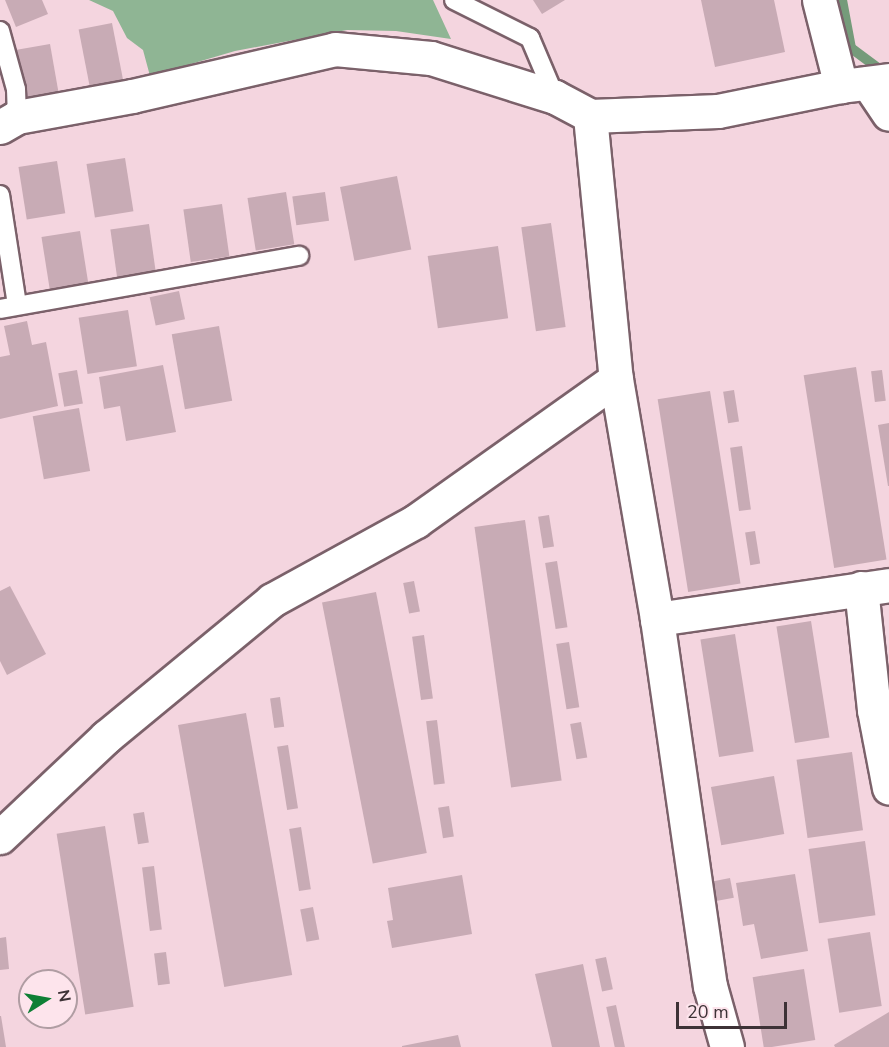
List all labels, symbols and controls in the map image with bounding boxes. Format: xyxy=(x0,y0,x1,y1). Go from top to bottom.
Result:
north arrow xyxy=(18,969,78,1029)
text: N xyxy=(52,988,76,1004)
scale bar xyxy=(679,990,790,1028)
text: 20 m xyxy=(687,1000,729,1024)

